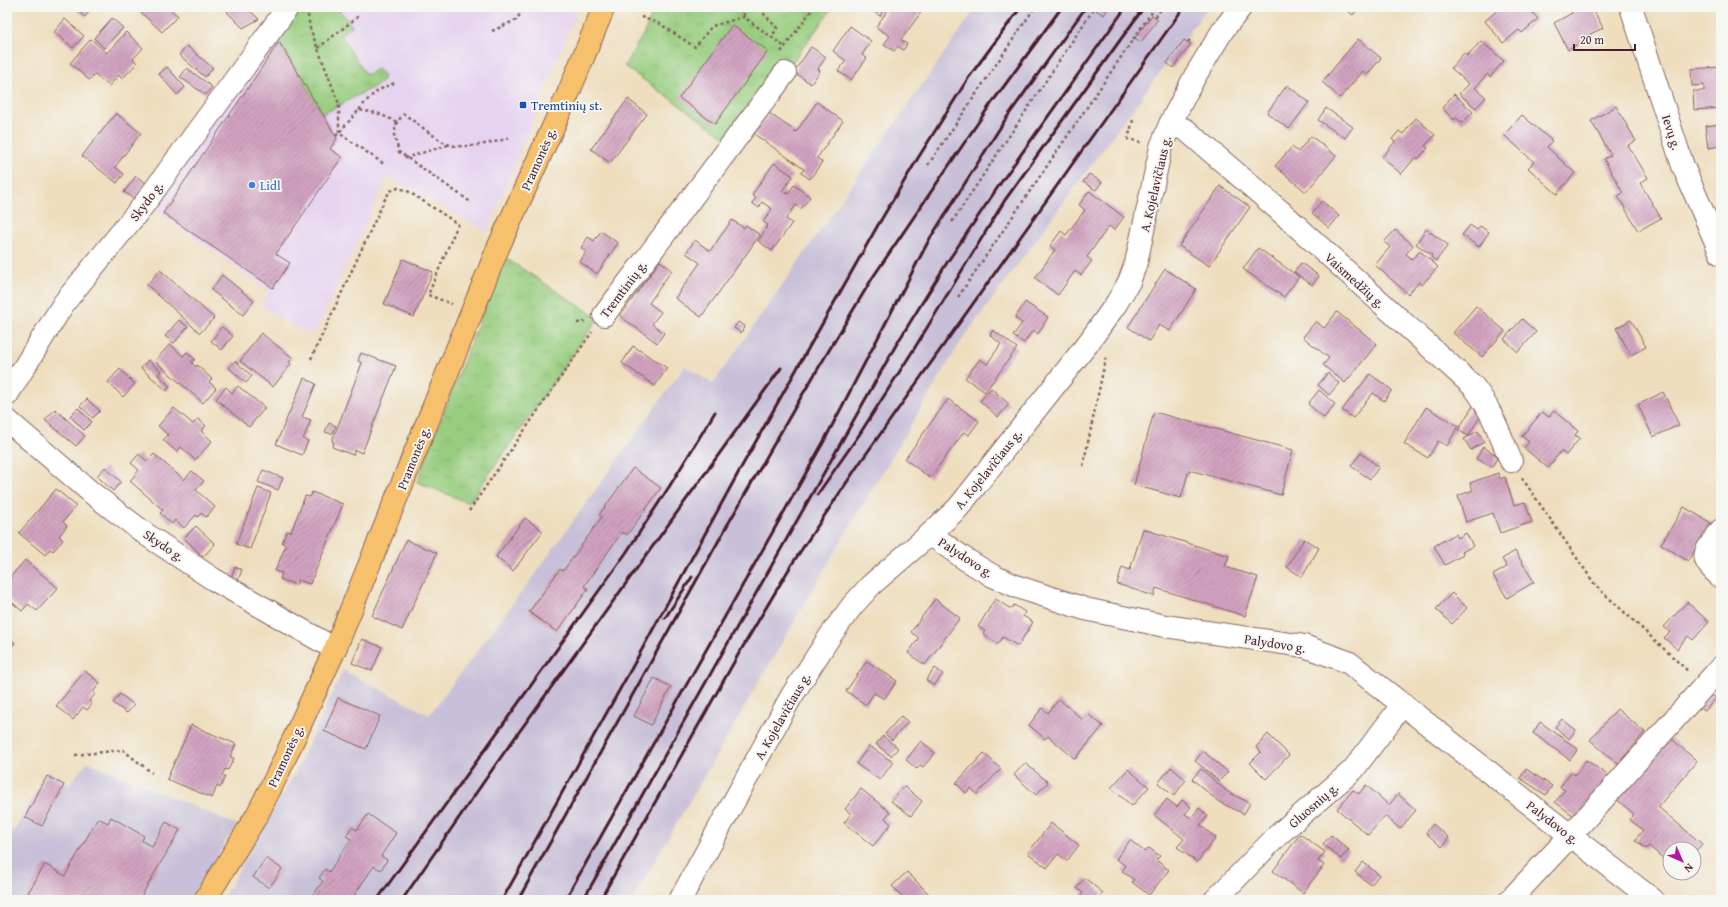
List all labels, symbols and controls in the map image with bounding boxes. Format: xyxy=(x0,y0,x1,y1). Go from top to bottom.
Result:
scale bar xyxy=(1574,26,1635,52)
text: 20 m xyxy=(1580,31,1604,48)
place label: Tremtinių st. xyxy=(531,96,602,115)
marker: Tremtinių st. xyxy=(518,100,528,110)
street label: Ievų g. xyxy=(1657,112,1686,152)
street label: Pramonės g. xyxy=(516,125,561,194)
street label: A. Kojelavičiaus g. xyxy=(1135,134,1176,234)
place label: Lidl xyxy=(260,176,281,195)
street label: Skydo g. xyxy=(125,177,168,225)
marker: Lidl xyxy=(247,180,257,190)
street label: Vaismedžių g. xyxy=(1320,248,1389,313)
street label: Tremtinių g. xyxy=(595,256,651,322)
street label: Pramonės g. xyxy=(392,424,435,493)
street label: A. Kojelavičiaus g. xyxy=(950,425,1027,513)
street label: Skydo g. xyxy=(140,525,188,566)
street label: Palydovo g. xyxy=(935,533,997,582)
street label: Palydovo g. xyxy=(1243,629,1307,658)
street label: A. Kojelavičiaus g. xyxy=(750,669,815,763)
street label: Pramonės g. xyxy=(263,722,308,790)
street label: Gluosnių g. xyxy=(1284,778,1342,832)
street label: Palydovo g. xyxy=(1522,796,1583,849)
north arrow xyxy=(1662,841,1702,881)
text: N xyxy=(1680,860,1697,877)

